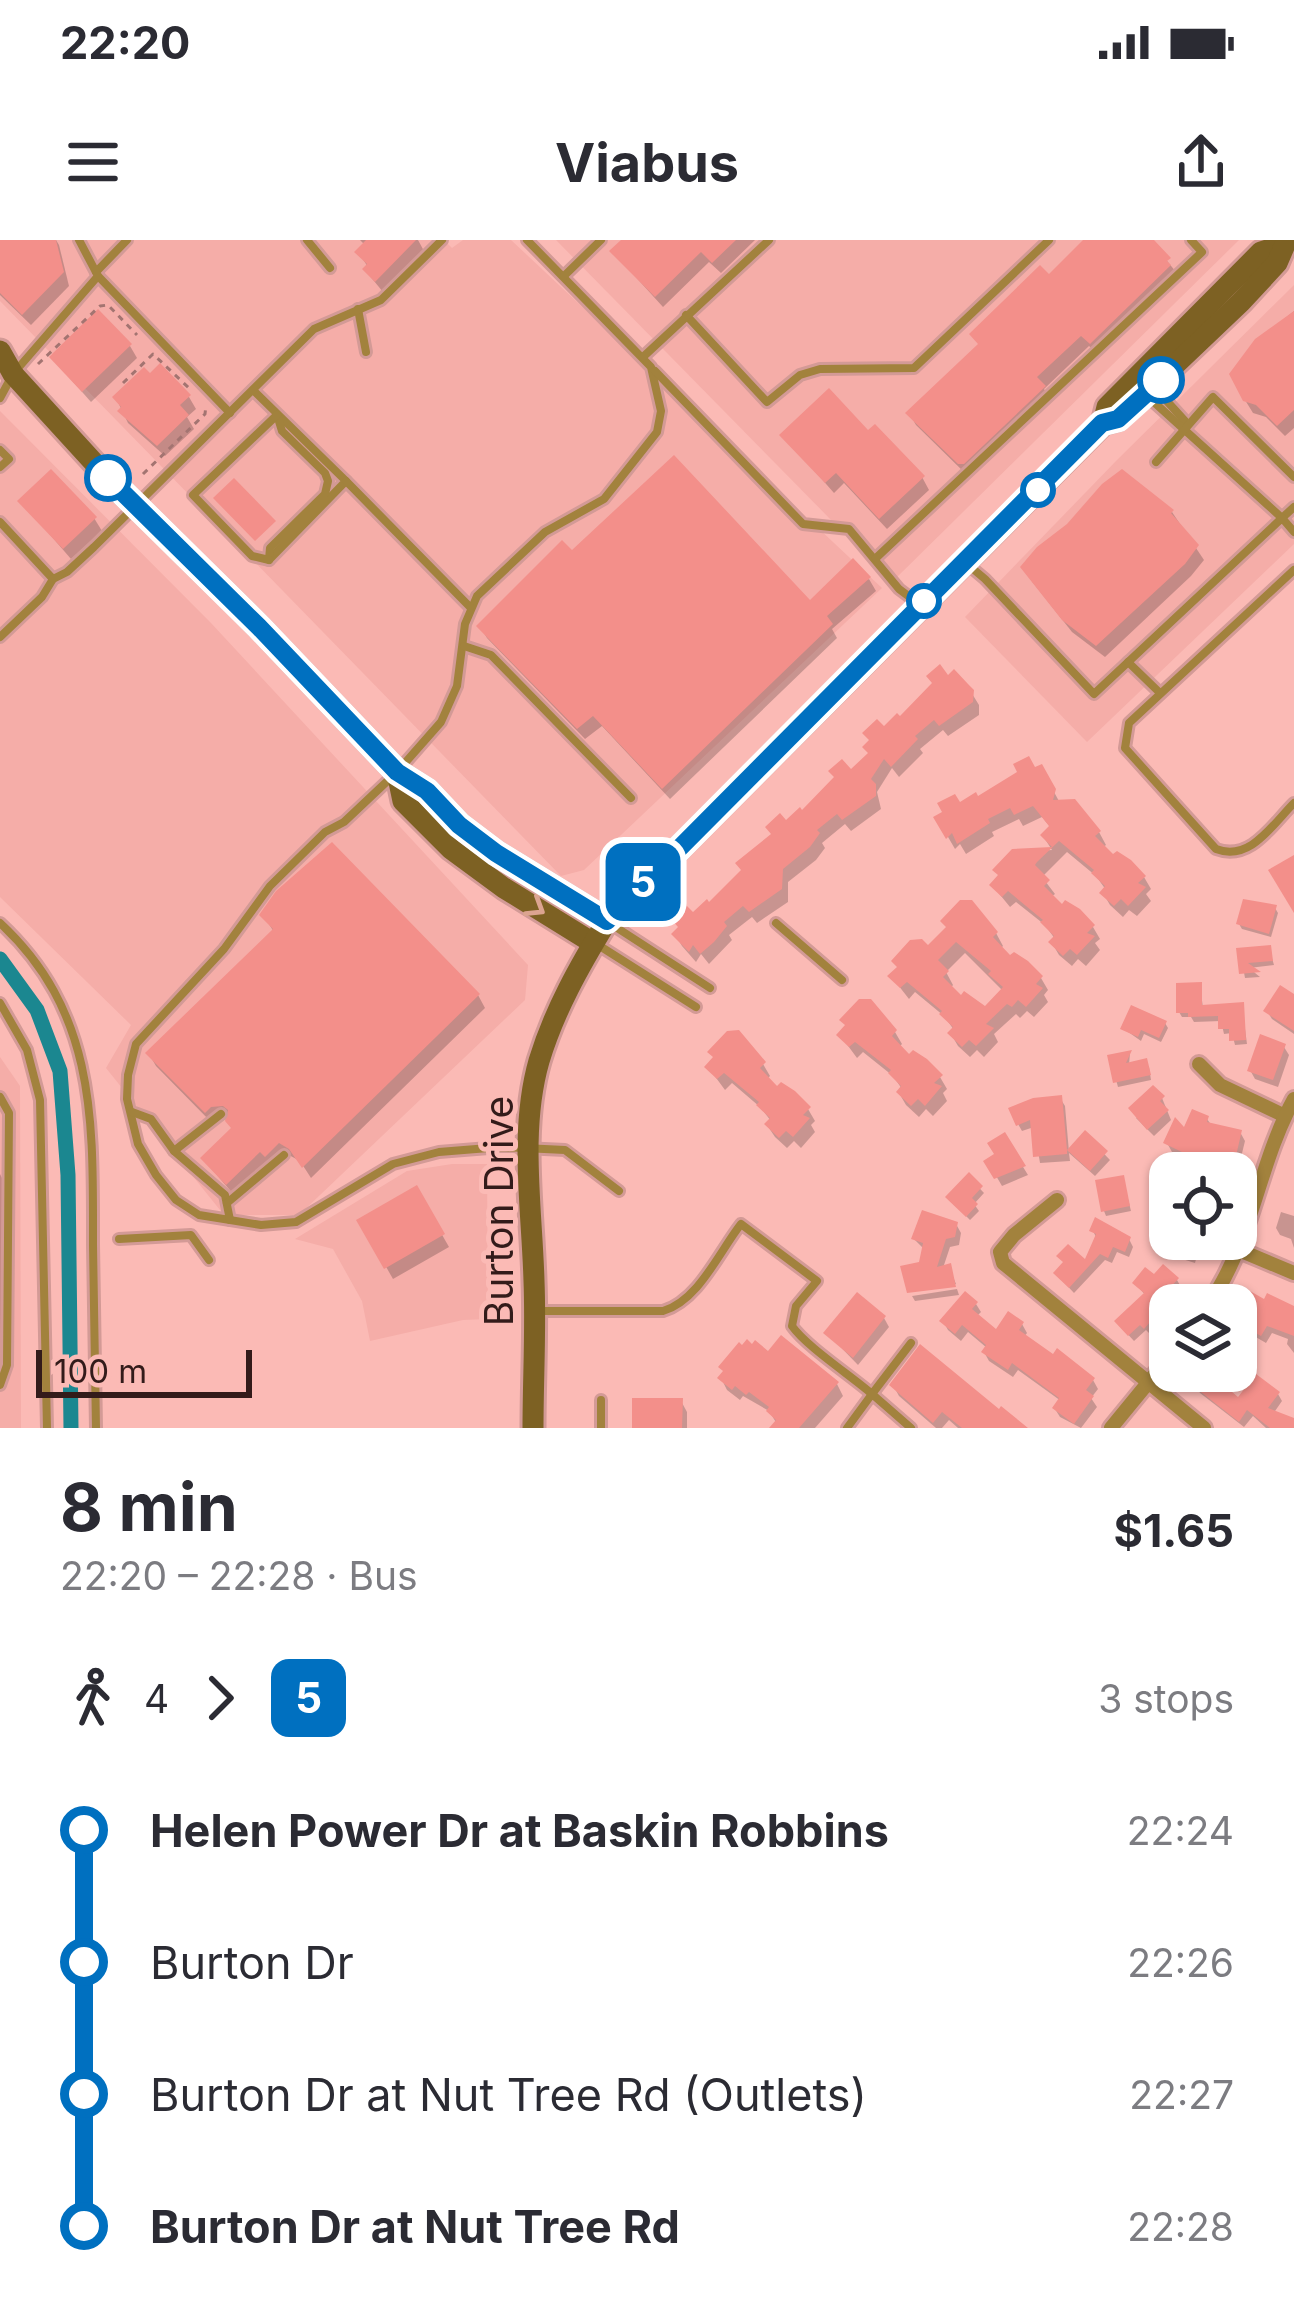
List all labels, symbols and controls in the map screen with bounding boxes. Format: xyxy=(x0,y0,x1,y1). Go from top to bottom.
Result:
text: 22:20 xyxy=(60,15,190,70)
icon: menu xyxy=(60,129,126,195)
icon: share xyxy=(1168,129,1234,195)
text: Viabus xyxy=(555,130,739,195)
unlabelled marker xyxy=(1139,358,1183,402)
unlabelled marker xyxy=(86,456,130,500)
unlabelled marker xyxy=(1022,474,1054,506)
unlabelled marker xyxy=(908,585,940,617)
line badge: 5 xyxy=(604,843,682,921)
text: 5 xyxy=(630,856,656,907)
one-way arrow xyxy=(523,894,545,917)
street label: Burton Drive xyxy=(475,1096,522,1326)
map controls xyxy=(1149,1152,1257,1392)
button: locate xyxy=(1149,1152,1257,1260)
button: layers xyxy=(1149,1284,1257,1392)
scale bar xyxy=(36,1344,252,1397)
text: 100 m xyxy=(54,1351,147,1391)
text: 8 min xyxy=(60,1467,238,1547)
text: $1.65 xyxy=(1113,1503,1234,1558)
text: 22:20 – 22:28 · Bus xyxy=(60,1552,418,1599)
icon: walk xyxy=(60,1665,126,1731)
icon: forward xyxy=(187,1665,253,1731)
text: 5 xyxy=(295,1672,322,1723)
text: 4 xyxy=(144,1675,169,1722)
text: 3 stops xyxy=(1098,1675,1234,1722)
text: Helen Power Dr at Baskin Robbins xyxy=(150,1803,889,1858)
text: 22:24 xyxy=(1127,1807,1234,1854)
text: Burton Dr xyxy=(150,1935,354,1990)
text: 22:26 xyxy=(1127,1939,1234,1986)
text: Burton Dr at Nut Tree Rd (Outlets) xyxy=(150,2067,867,2122)
text: 22:27 xyxy=(1129,2071,1234,2118)
text: Burton Dr at Nut Tree Rd xyxy=(150,2199,680,2254)
text: 22:28 xyxy=(1127,2203,1234,2250)

